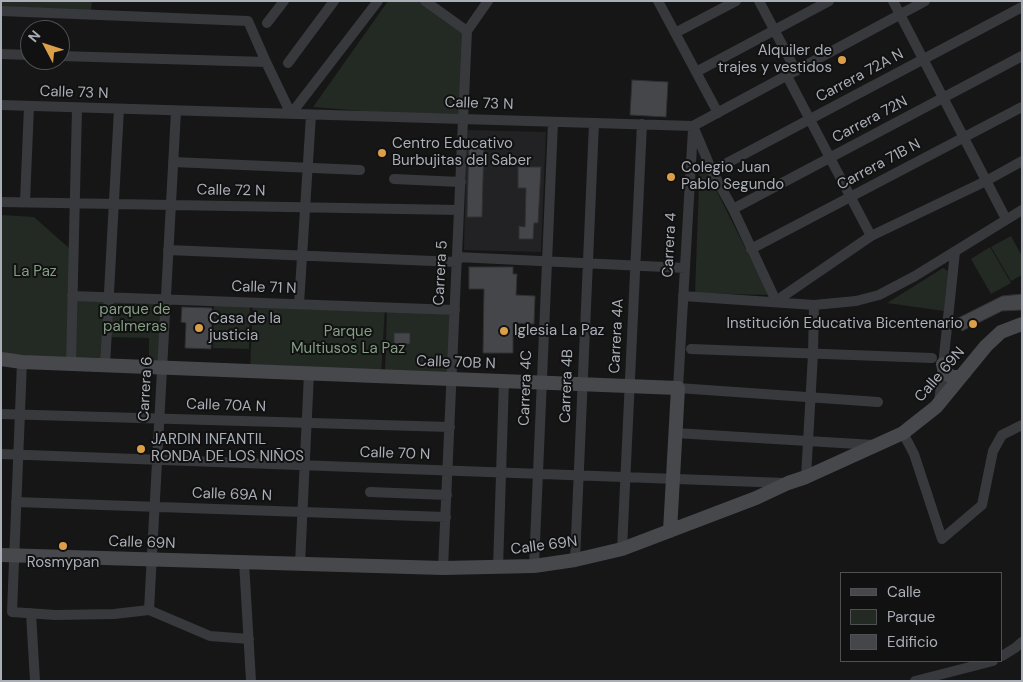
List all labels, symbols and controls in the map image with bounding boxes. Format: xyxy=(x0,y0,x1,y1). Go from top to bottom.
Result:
north arrow xyxy=(20,20,70,70)
text: N xyxy=(24,26,44,46)
place label: Alquiler de trajes y vestidos xyxy=(718,42,832,77)
street label: Carrera 72A N xyxy=(813,45,907,107)
marker: Alquiler de trajes y vestidos xyxy=(836,54,848,66)
street label: Calle 73 N xyxy=(39,83,109,103)
street label: Carrera 72N xyxy=(829,93,911,147)
street label: Calle 73 N xyxy=(444,94,514,114)
place label: Centro Educativo Burbujitas del Saber xyxy=(392,135,532,170)
street label: Carrera 71B N xyxy=(834,135,924,195)
marker: Centro Educativo Burbujitas del Saber xyxy=(376,147,388,159)
place label: Colegio Juan Pablo Segundo xyxy=(681,159,784,194)
marker: Colegio Juan Pablo Segundo xyxy=(665,171,677,183)
street label: Calle 72 N xyxy=(196,181,266,201)
street label: Carrera 4 xyxy=(659,212,681,278)
street label: Carrera 5 xyxy=(430,240,452,306)
park label: La Paz xyxy=(13,263,57,281)
street label: Calle 71 N xyxy=(231,278,297,298)
street label: Carrera 4A xyxy=(606,298,628,374)
park label: parque de palmeras xyxy=(99,301,171,336)
place label: Casa de la justicia xyxy=(209,310,281,345)
place label: Institución Educativa Bicentenario xyxy=(727,315,963,333)
marker: Institución Educativa Bicentenario xyxy=(967,318,979,330)
marker: Casa de la justicia xyxy=(193,322,205,334)
place label: Iglesia La Paz xyxy=(514,322,604,340)
park label: Parque Multiusos La Paz xyxy=(291,323,405,358)
marker: Iglesia La Paz xyxy=(498,325,510,337)
street label: Calle 69N xyxy=(911,344,969,406)
street label: Carrera 4B xyxy=(557,349,577,423)
street label: Carrera 4C xyxy=(516,350,536,426)
street label: Calle 70B N xyxy=(416,353,496,373)
street label: Carrera 6 xyxy=(135,356,157,422)
street label: Calle 70A N xyxy=(186,396,266,416)
place label: JARDIN INFANTIL RONDA DE LOS NIÑOS xyxy=(151,431,304,466)
marker: JARDIN INFANTIL RONDA DE LOS NIÑOS xyxy=(135,443,147,455)
street label: Calle 70 N xyxy=(359,444,431,464)
street label: Calle 69A N xyxy=(192,485,272,505)
street label: Calle 69N xyxy=(108,533,176,553)
street label: Calle 69N xyxy=(510,533,578,559)
marker: Rosmypan xyxy=(57,540,69,552)
place label: Rosmypan xyxy=(27,554,99,572)
legend xyxy=(840,572,1003,662)
text: Calle xyxy=(887,582,921,602)
text: Parque xyxy=(887,607,935,627)
text: Edificio xyxy=(887,632,938,652)

